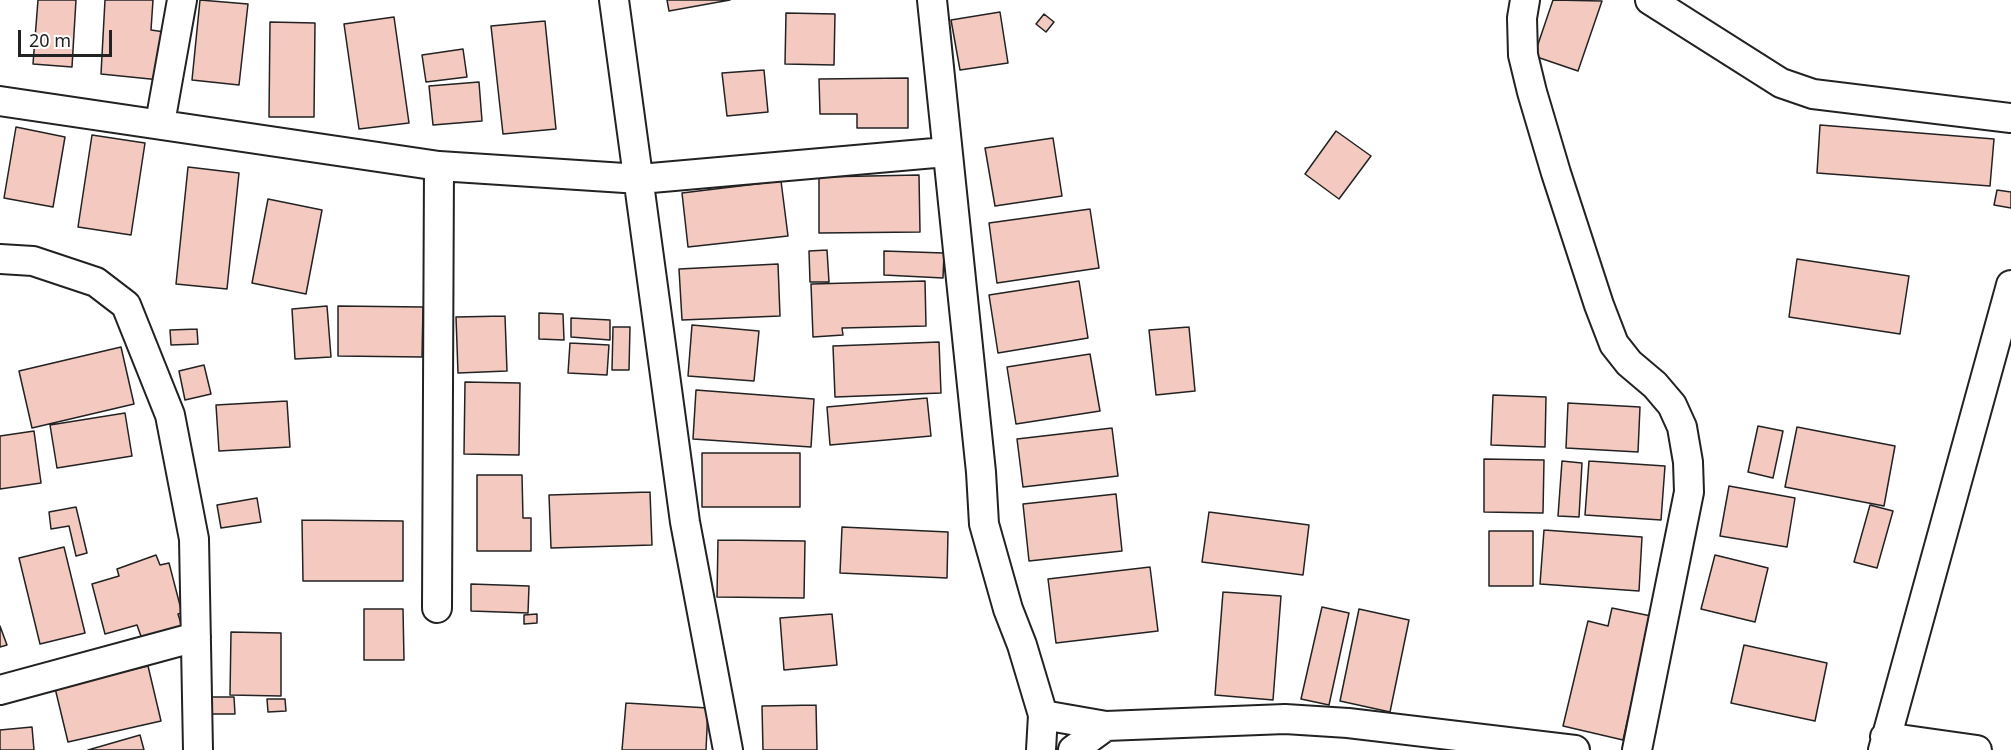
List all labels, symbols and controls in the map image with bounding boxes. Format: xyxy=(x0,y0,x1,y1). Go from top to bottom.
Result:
scale bar xyxy=(21,18,116,56)
text: 20 m xyxy=(29,28,71,52)

